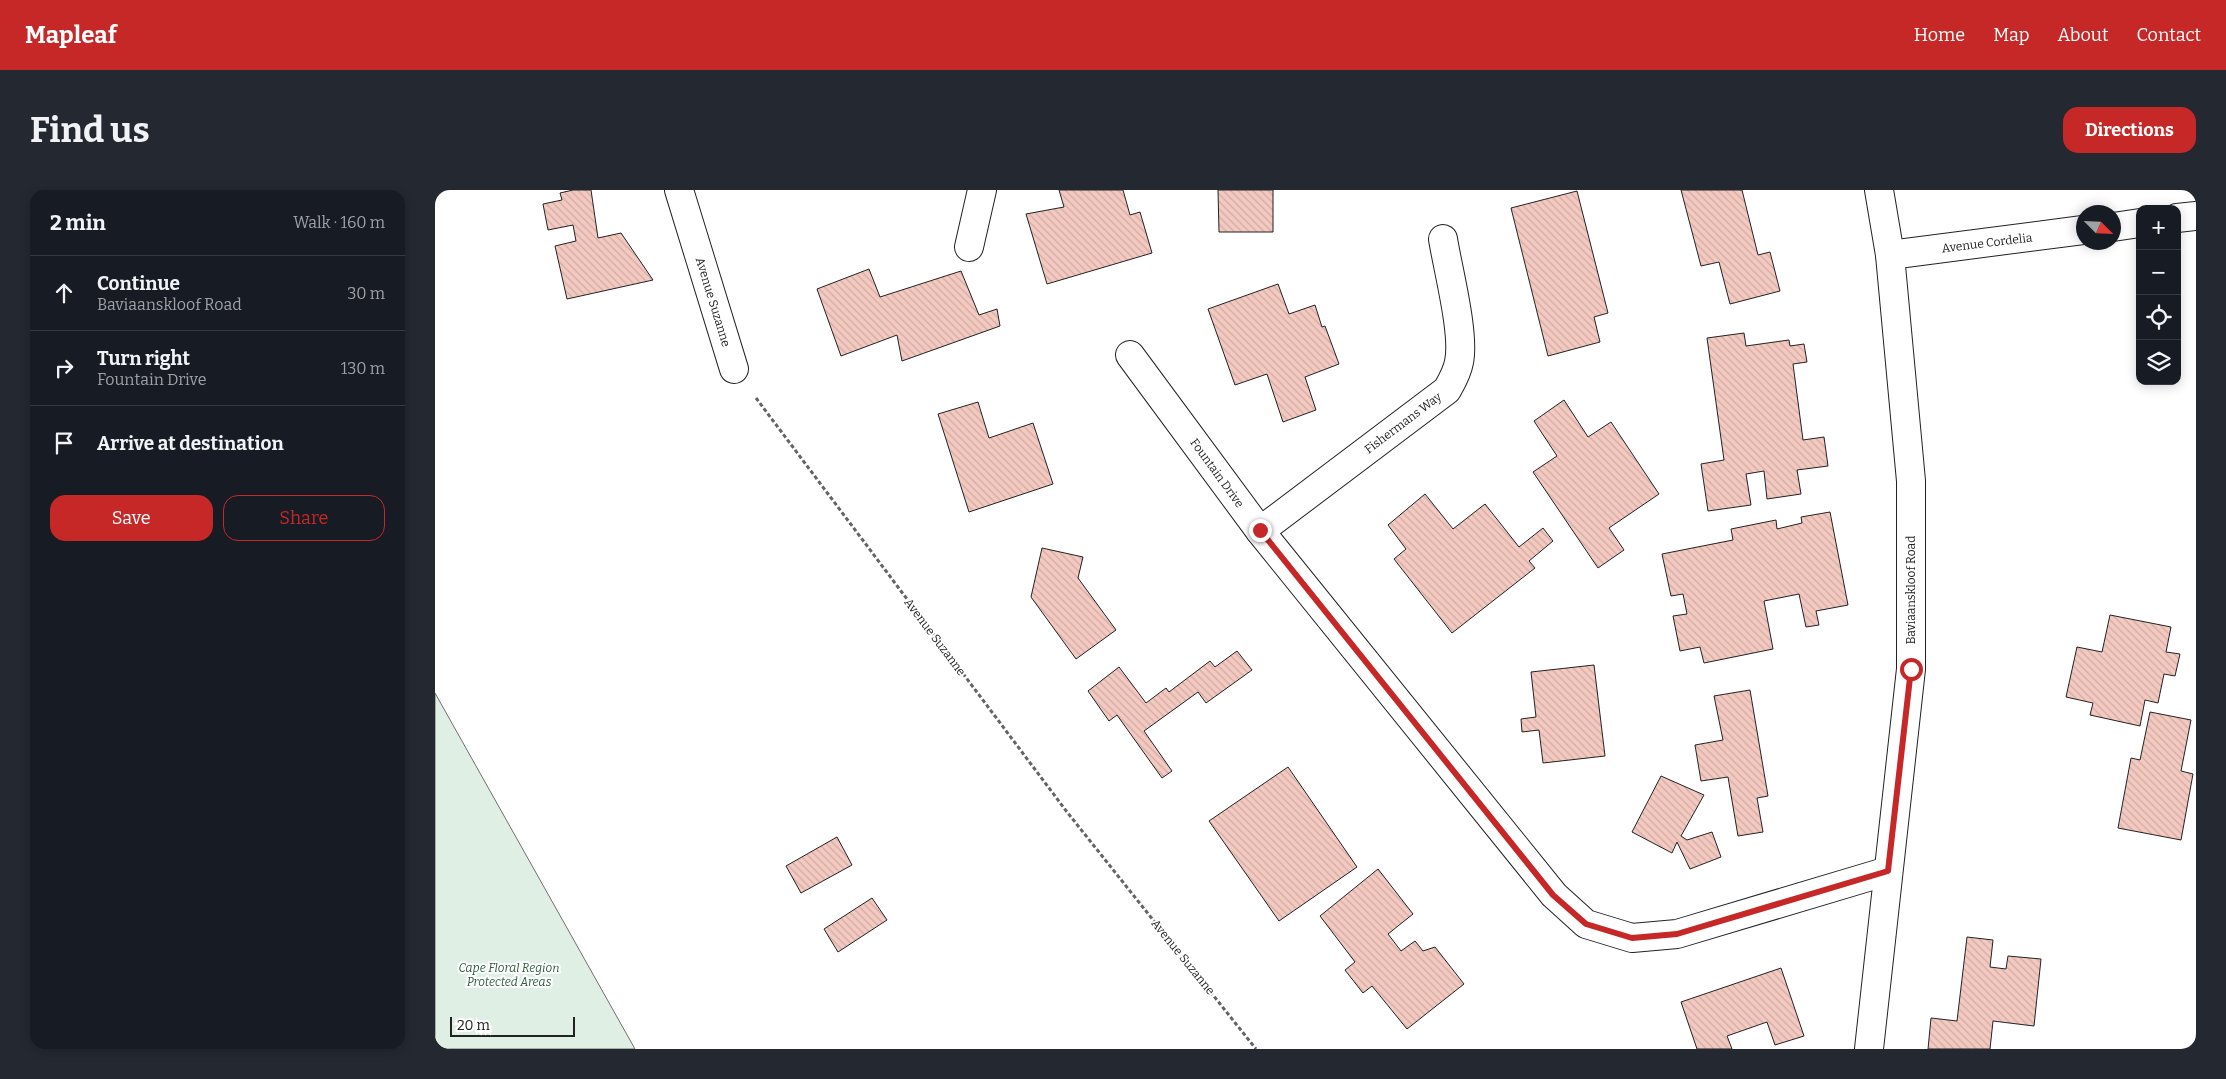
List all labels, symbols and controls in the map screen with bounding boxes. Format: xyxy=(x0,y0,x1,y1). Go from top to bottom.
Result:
text: Mapleaf xyxy=(25,21,117,49)
text: Home xyxy=(1914,24,1965,46)
text: Map xyxy=(1993,24,2029,46)
text: About xyxy=(2057,24,2108,46)
text: Contact xyxy=(2136,24,2201,46)
button: Directions xyxy=(2063,107,2196,153)
text: Find us xyxy=(30,109,150,151)
north arrow xyxy=(2076,205,2121,250)
map controls xyxy=(2136,205,2181,385)
button: + xyxy=(2136,205,2181,250)
text: 2 min xyxy=(50,210,106,236)
text: Walk · 160 m xyxy=(293,213,385,232)
street label: Avenue Cordelia xyxy=(1941,230,2033,255)
button: − xyxy=(2136,250,2181,295)
street label: Avenue Suzanne xyxy=(693,255,733,349)
text: Continue xyxy=(97,272,180,295)
icon: ahead xyxy=(50,279,78,307)
text: 30 m xyxy=(347,284,385,303)
text: Baviaanskloof Road xyxy=(97,295,242,314)
button: locate xyxy=(2136,295,2181,340)
button: layers xyxy=(2136,340,2181,385)
text: Turn right xyxy=(97,347,190,370)
icon: right xyxy=(50,354,78,382)
text: 130 m xyxy=(341,359,385,378)
text: Fountain Drive xyxy=(97,370,206,389)
street label: Fishermans Way xyxy=(1362,389,1445,456)
icon: arrive xyxy=(50,429,78,457)
text: Arrive at destination xyxy=(97,432,284,455)
street label: Fountain Drive xyxy=(1187,436,1247,510)
button: Save xyxy=(50,495,213,541)
button: Share xyxy=(223,495,385,541)
route end xyxy=(1249,519,1272,542)
street label: Baviaanskloof Road xyxy=(1904,536,1918,644)
street label: Avenue Suzanne xyxy=(901,596,969,678)
route start xyxy=(1900,658,1923,681)
street label: Avenue Suzanne xyxy=(1148,916,1218,998)
park label: Cape Floral Region Protected Areas xyxy=(459,961,559,989)
scale bar xyxy=(450,1014,575,1037)
text: 20 m xyxy=(457,1017,490,1034)

